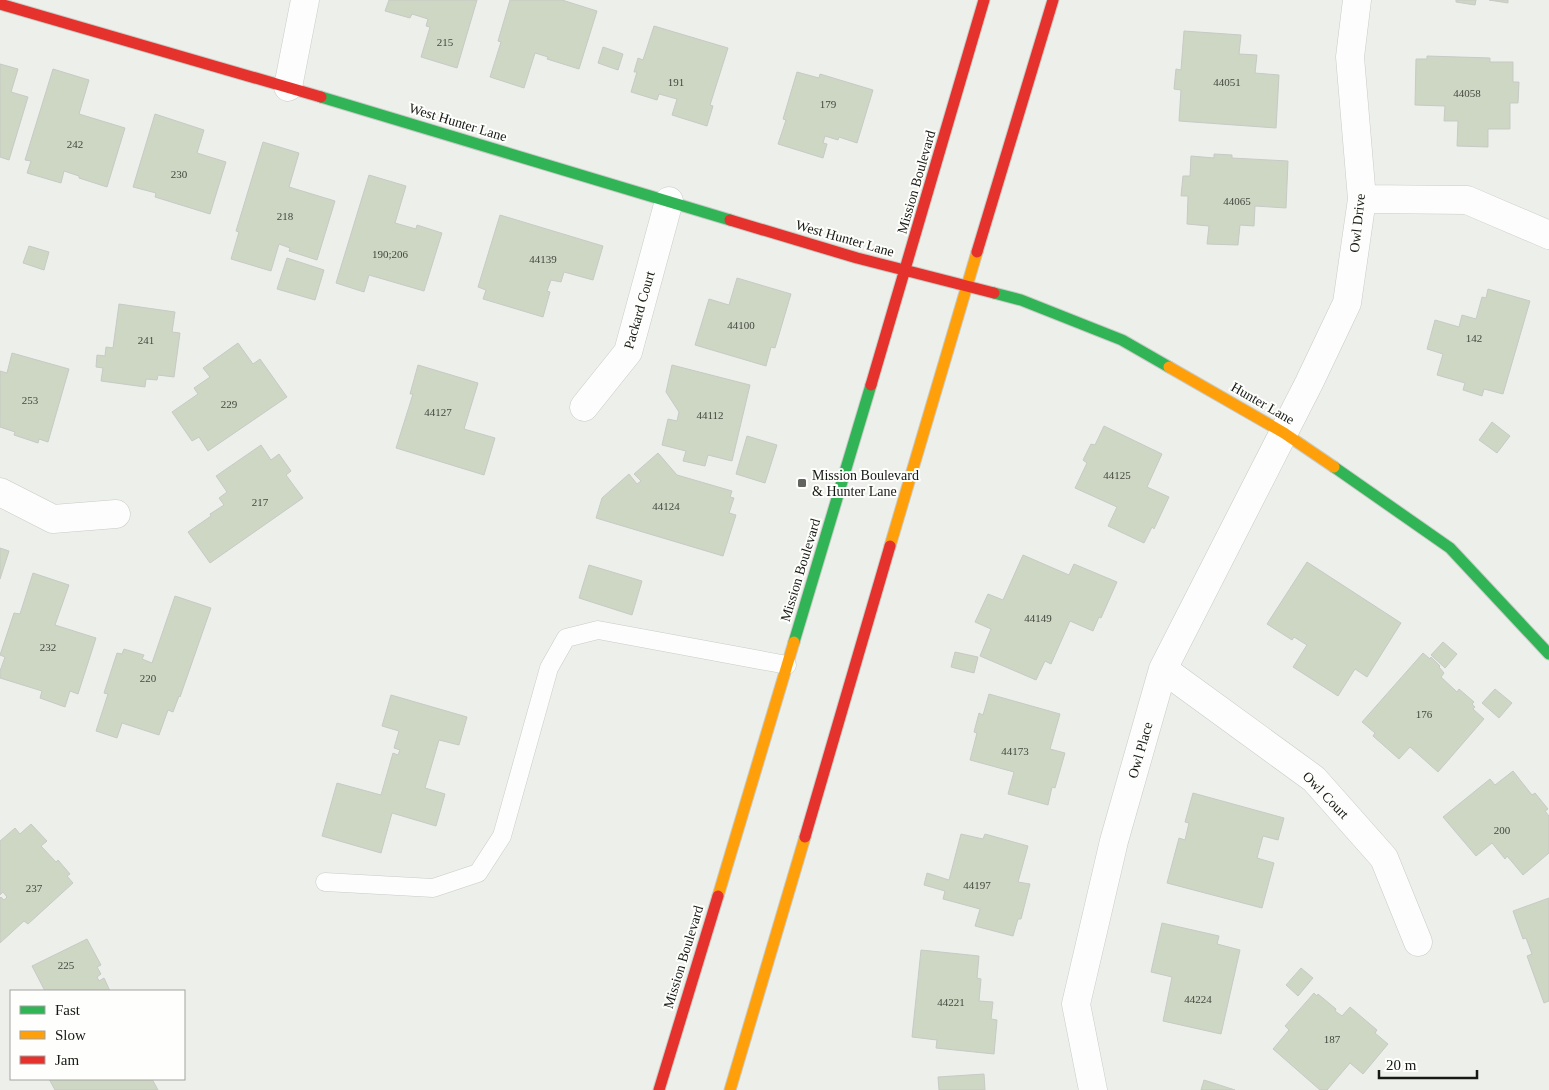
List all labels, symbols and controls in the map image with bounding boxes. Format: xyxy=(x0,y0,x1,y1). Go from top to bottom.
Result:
house number: 215 xyxy=(437,36,454,48)
house number: 191 xyxy=(668,76,684,88)
house number: 44051 xyxy=(1213,76,1241,88)
house number: 44058 xyxy=(1453,87,1481,99)
house number: 179 xyxy=(820,98,837,110)
street label: West Hunter Lane xyxy=(407,100,509,144)
street label: Mission Boulevard xyxy=(895,129,938,236)
house number: 242 xyxy=(67,138,83,150)
house number: 230 xyxy=(171,168,188,180)
street label: Owl Drive xyxy=(1347,193,1368,253)
house number: 44065 xyxy=(1223,195,1251,207)
house number: 218 xyxy=(277,210,294,222)
street label: West Hunter Lane xyxy=(794,217,896,260)
house number: 190;206 xyxy=(372,248,409,260)
house number: 44139 xyxy=(529,253,557,265)
street label: Packard Court xyxy=(621,269,658,351)
house number: 44100 xyxy=(727,319,755,331)
house number: 142 xyxy=(1466,332,1482,344)
house number: 241 xyxy=(138,334,154,346)
street label: Hunter Lane xyxy=(1229,379,1297,428)
house number: 253 xyxy=(22,394,39,406)
house number: 229 xyxy=(221,398,238,410)
house number: 44127 xyxy=(424,406,452,418)
house number: 44112 xyxy=(696,409,724,421)
place label: Mission Boulevard & Hunter Lane xyxy=(812,468,919,499)
house number: 44125 xyxy=(1103,469,1131,481)
marker: Mission Boulevard & Hunter Lane xyxy=(796,477,808,489)
house number: 217 xyxy=(252,496,269,508)
house number: 44124 xyxy=(652,500,680,512)
street label: Mission Boulevard xyxy=(778,517,823,623)
house number: 44149 xyxy=(1024,612,1052,624)
house number: 232 xyxy=(40,641,56,653)
house number: 220 xyxy=(140,672,157,684)
house number: 176 xyxy=(1416,708,1433,720)
street label: Owl Place xyxy=(1125,720,1156,780)
house number: 44173 xyxy=(1001,745,1029,757)
street label: Owl Court xyxy=(1300,769,1352,822)
house number: 200 xyxy=(1494,824,1511,836)
house number: 44197 xyxy=(963,879,991,891)
house number: 237 xyxy=(26,882,43,894)
street label: Mission Boulevard xyxy=(661,904,706,1010)
house number: 225 xyxy=(58,959,75,971)
legend xyxy=(10,990,185,1080)
house number: 44224 xyxy=(1184,993,1212,1005)
house number: 44221 xyxy=(937,996,965,1008)
text: Fast xyxy=(55,1002,81,1018)
text: Slow xyxy=(55,1027,86,1043)
house number: 187 xyxy=(1324,1033,1341,1045)
scale bar xyxy=(1379,1048,1476,1080)
text: Jam xyxy=(55,1052,79,1068)
text: 20 m xyxy=(1386,1057,1417,1073)

